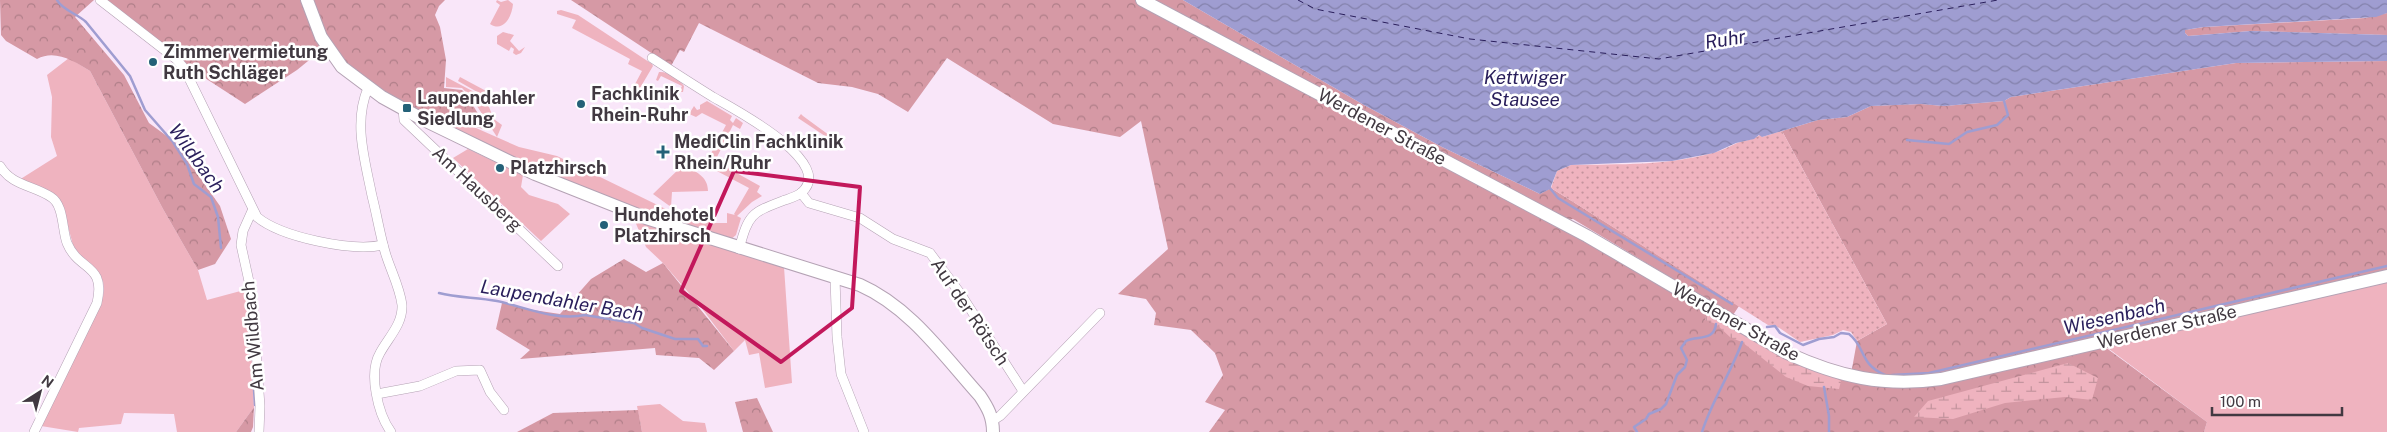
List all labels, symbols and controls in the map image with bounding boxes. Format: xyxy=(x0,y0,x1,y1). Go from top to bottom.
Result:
water label: Ruhr xyxy=(1703,25,1748,53)
place label: Zimmervermietung Ruth Schläger xyxy=(163,41,328,83)
marker: Zimmervermietung Ruth Schläger xyxy=(147,56,159,68)
water label: Kettwiger Stausee xyxy=(1484,66,1567,110)
place label: Fachklinik Rhein-Ruhr xyxy=(591,83,689,125)
street label: Werdener Straße xyxy=(1314,84,1450,169)
place label: Laupendahler Siedlung xyxy=(417,87,536,129)
marker: Fachklinik Rhein-Ruhr xyxy=(575,98,587,110)
marker: Laupendahler Siedlung xyxy=(401,102,413,114)
water label: Wildbach xyxy=(165,119,229,197)
place label: MediClin Fachklinik Rhein/Ruhr xyxy=(674,131,844,173)
street label: Am Hausberg xyxy=(428,142,527,235)
marker: MediClin Fachklinik Rhein/Ruhr xyxy=(656,145,670,159)
place label: Platzhirsch xyxy=(510,157,607,178)
marker: Platzhirsch xyxy=(494,162,506,174)
place label: Hundehotel Platzhirsch xyxy=(614,204,715,246)
marker: Hundehotel Platzhirsch xyxy=(598,219,610,231)
street label: Auf der Rötsch xyxy=(927,254,1014,369)
water label: Laupendahler Bach xyxy=(479,275,645,325)
street label: Werdener Straße xyxy=(1669,278,1804,365)
street label: Am Wildbach xyxy=(237,280,268,392)
water label: Wiesenbach xyxy=(2061,294,2167,338)
street label: Werdener Straße xyxy=(2095,300,2239,353)
north arrow xyxy=(15,367,65,417)
text: N xyxy=(39,372,57,391)
scale bar xyxy=(2212,384,2342,416)
text: 100 m xyxy=(2220,393,2261,410)

